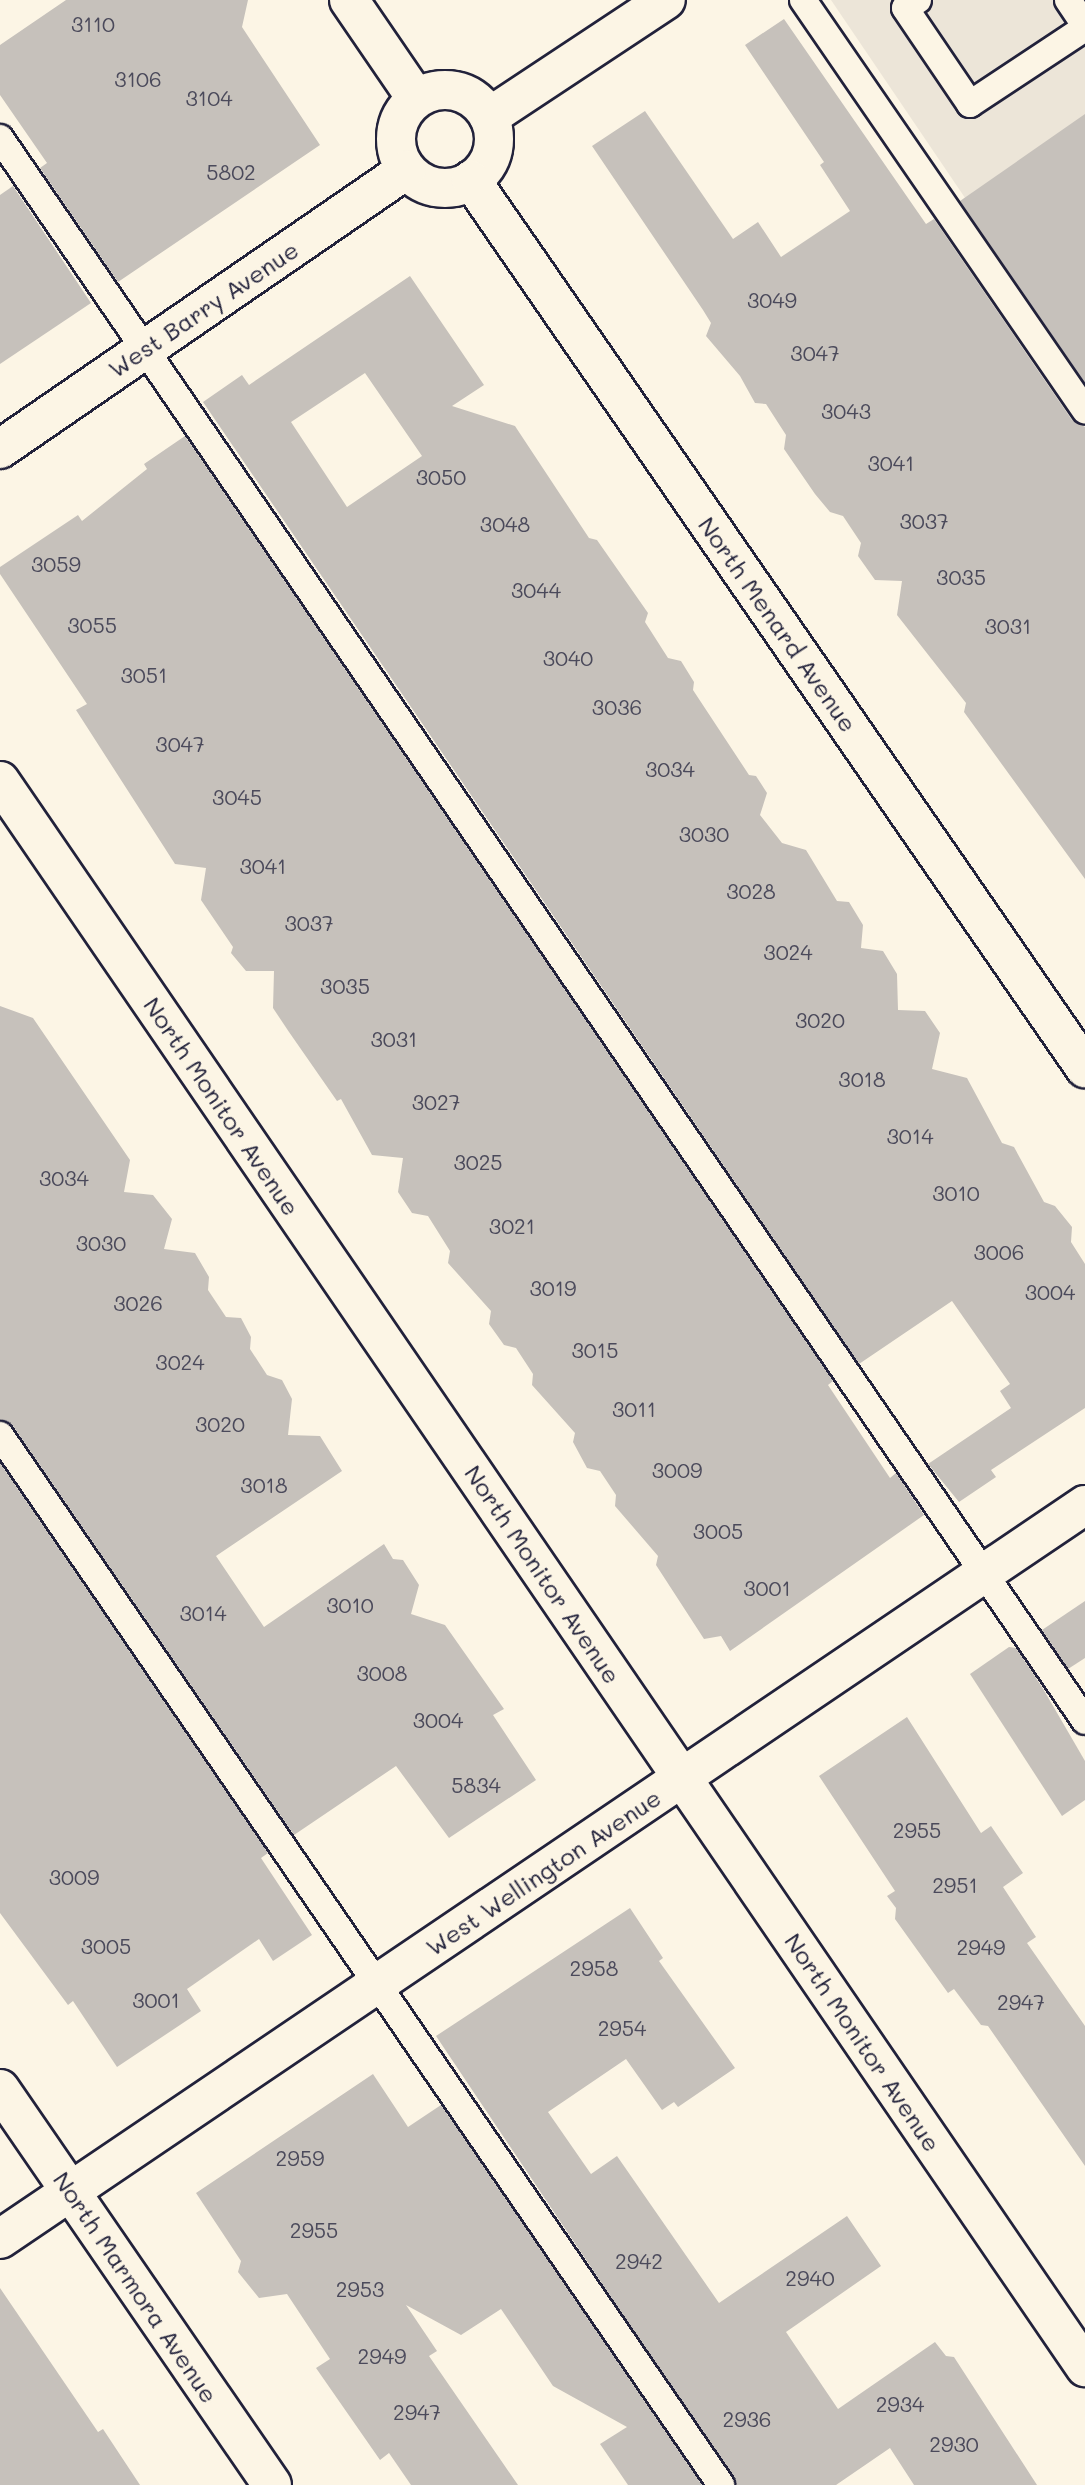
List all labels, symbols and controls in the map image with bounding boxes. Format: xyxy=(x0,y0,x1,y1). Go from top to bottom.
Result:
house number: 3110 xyxy=(71,11,115,37)
house number: 3106 xyxy=(114,66,162,92)
house number: 3104 xyxy=(186,85,232,111)
house number: 5802 xyxy=(206,159,256,185)
street label: West Barry Avenue xyxy=(102,235,304,383)
house number: 3049 xyxy=(747,287,797,313)
house number: 3047 xyxy=(790,340,840,366)
house number: 3043 xyxy=(821,398,871,424)
house number: 3041 xyxy=(868,450,914,476)
house number: 3050 xyxy=(416,464,466,490)
house number: 3037 xyxy=(899,508,949,534)
house number: 3048 xyxy=(480,511,530,537)
street label: North Menard Avenue xyxy=(693,511,863,737)
house number: 3059 xyxy=(31,551,81,577)
house number: 3035 xyxy=(936,564,986,590)
house number: 3044 xyxy=(511,577,561,603)
house number: 3055 xyxy=(67,612,117,638)
house number: 3031 xyxy=(985,613,1031,639)
house number: 3040 xyxy=(543,645,593,671)
house number: 3051 xyxy=(121,662,167,688)
house number: 3036 xyxy=(592,694,642,720)
house number: 3047 xyxy=(155,731,205,757)
house number: 3034 xyxy=(645,756,695,782)
house number: 3045 xyxy=(212,784,262,810)
house number: 3030 xyxy=(679,821,729,847)
house number: 3041 xyxy=(240,853,286,879)
house number: 3028 xyxy=(726,878,776,904)
house number: 3037 xyxy=(284,910,334,936)
house number: 3024 xyxy=(763,939,813,965)
house number: 3035 xyxy=(320,973,370,999)
street label: North Monitor Avenue xyxy=(138,991,306,1221)
house number: 3020 xyxy=(795,1007,845,1033)
house number: 3031 xyxy=(371,1026,417,1052)
house number: 3018 xyxy=(838,1066,886,1092)
house number: 3027 xyxy=(412,1089,460,1115)
house number: 3014 xyxy=(887,1123,933,1149)
house number: 3025 xyxy=(453,1149,503,1175)
house number: 3034 xyxy=(39,1165,89,1191)
house number: 3010 xyxy=(932,1180,980,1206)
house number: 3021 xyxy=(489,1213,535,1239)
house number: 3030 xyxy=(76,1230,126,1256)
house number: 3006 xyxy=(974,1239,1024,1265)
house number: 3019 xyxy=(529,1275,577,1301)
house number: 3004 xyxy=(1025,1279,1075,1305)
house number: 3026 xyxy=(113,1290,163,1316)
house number: 3015 xyxy=(572,1337,618,1363)
house number: 3024 xyxy=(155,1349,205,1375)
house number: 3011 xyxy=(612,1396,656,1422)
house number: 3020 xyxy=(195,1411,245,1437)
house number: 3009 xyxy=(652,1457,702,1483)
street label: North Monitor Avenue xyxy=(459,1459,627,1689)
house number: 3018 xyxy=(240,1472,288,1498)
house number: 3005 xyxy=(693,1518,743,1544)
house number: 3001 xyxy=(743,1575,791,1601)
house number: 3010 xyxy=(326,1592,374,1618)
house number: 3014 xyxy=(180,1600,226,1626)
house number: 3008 xyxy=(357,1660,407,1686)
house number: 3004 xyxy=(413,1707,463,1733)
house number: 5834 xyxy=(451,1772,501,1798)
street label: West Wellington Avenue xyxy=(420,1783,666,1961)
house number: 2955 xyxy=(893,1817,941,1843)
house number: 3009 xyxy=(49,1864,99,1890)
house number: 2951 xyxy=(932,1872,978,1898)
street label: North Monitor Avenue xyxy=(779,1927,947,2157)
house number: 3005 xyxy=(81,1933,131,1959)
house number: 2949 xyxy=(957,1934,1005,1960)
house number: 2958 xyxy=(569,1955,619,1981)
house number: 3001 xyxy=(132,1987,180,2013)
house number: 2947 xyxy=(997,1989,1045,2015)
house number: 2954 xyxy=(598,2015,646,2041)
house number: 2959 xyxy=(276,2145,324,2171)
street label: North Marmora Avenue xyxy=(48,2166,224,2408)
house number: 2955 xyxy=(290,2217,338,2243)
house number: 2942 xyxy=(615,2248,663,2274)
house number: 2940 xyxy=(785,2265,835,2291)
house number: 2953 xyxy=(336,2276,384,2302)
house number: 2949 xyxy=(358,2343,406,2369)
house number: 2934 xyxy=(876,2391,924,2417)
house number: 2947 xyxy=(393,2399,441,2425)
house number: 2936 xyxy=(722,2406,772,2432)
house number: 2930 xyxy=(929,2431,979,2457)

